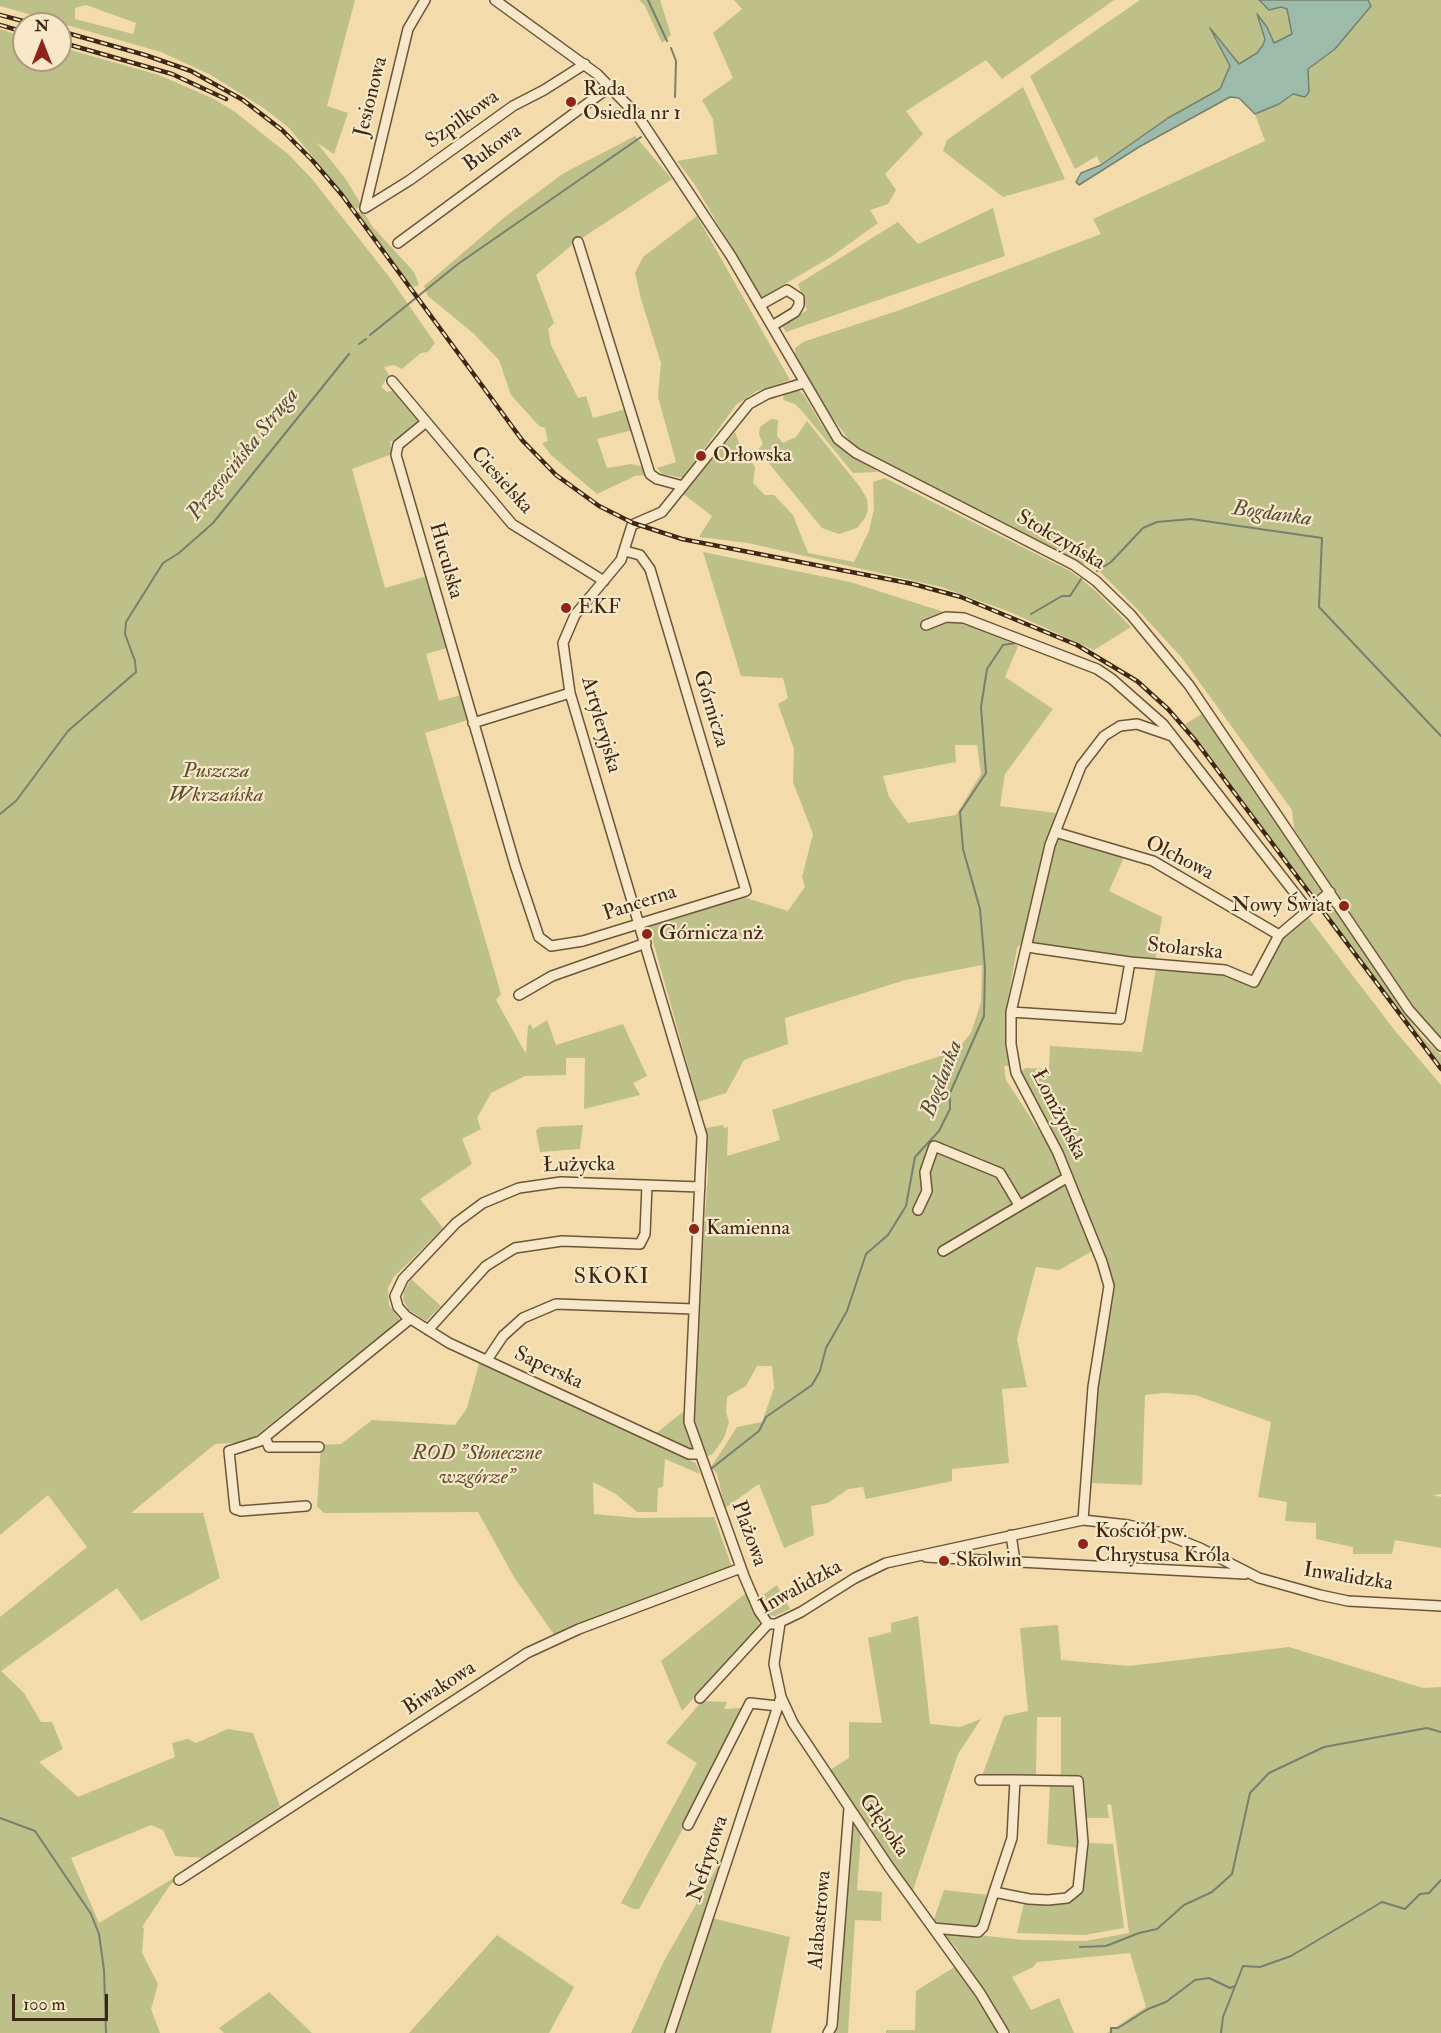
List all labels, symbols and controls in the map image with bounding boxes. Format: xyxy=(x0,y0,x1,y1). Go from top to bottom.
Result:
north arrow xyxy=(12,12,72,72)
text: N xyxy=(35,16,49,36)
street label: Jesionowa xyxy=(350,54,394,140)
place label: Rada Osiedla nr 1 xyxy=(583,77,681,127)
street label: Szpilkowa xyxy=(421,85,505,155)
marker: Rada Osiedla nr 1 xyxy=(564,95,578,109)
street label: Bukowa xyxy=(459,119,527,179)
water label: Przęsocińska Struga xyxy=(183,384,305,526)
street label: Ciesielska xyxy=(464,442,538,520)
place label: Orłowska xyxy=(713,443,792,469)
marker: Orłowska xyxy=(694,449,708,463)
water label: Bogdanka xyxy=(1231,496,1313,534)
street label: Stołczyńska xyxy=(1011,506,1109,576)
street label: Huculska xyxy=(422,520,468,602)
place label: EKF xyxy=(578,595,621,621)
marker: EKF xyxy=(559,601,573,615)
street label: Górnicza xyxy=(686,667,734,751)
street label: Artyleryjska xyxy=(574,674,626,776)
park label: Puszcza Wkrzańska xyxy=(169,759,263,809)
street label: Olchowa xyxy=(1141,831,1217,887)
street label: Pancerna xyxy=(600,880,680,928)
place label: Nowy Świat xyxy=(1232,893,1332,919)
marker: Nowy Świat xyxy=(1337,899,1351,913)
place label: Górnicza nż xyxy=(659,921,764,947)
marker: Górnicza nż xyxy=(640,927,654,941)
street label: Stolarska xyxy=(1146,933,1224,967)
water label: Bogdanka xyxy=(916,1037,970,1121)
street label: Łomżyńska xyxy=(1025,1066,1091,1164)
street label: Łużycka xyxy=(543,1153,615,1179)
place label: Kamienna xyxy=(706,1216,790,1242)
marker: Kamienna xyxy=(687,1222,701,1236)
district label: SKOKI xyxy=(574,1265,650,1291)
street label: Saperska xyxy=(509,1342,587,1396)
park label: ROD "Słoneczne wzgórze" xyxy=(412,1441,542,1491)
street label: Plażowa xyxy=(725,1498,771,1570)
place label: Kościół pw. Chrystusa Króla xyxy=(1095,1519,1230,1569)
marker: Kościół pw. Chrystusa Króla xyxy=(1076,1537,1090,1551)
place label: Skolwin xyxy=(956,1548,1022,1574)
marker: Skolwin xyxy=(937,1554,951,1568)
street label: Inwalidzka xyxy=(755,1555,847,1621)
street label: Inwalidzka xyxy=(1301,1558,1395,1598)
street label: Biwakowa xyxy=(399,1656,481,1722)
street label: Głęboka xyxy=(852,1790,914,1862)
street label: Nefrytowa xyxy=(683,1813,735,1905)
street label: Alabastrowa xyxy=(804,1869,838,1971)
scale bar xyxy=(15,1982,111,2020)
text: 100 m xyxy=(23,1993,66,2016)

